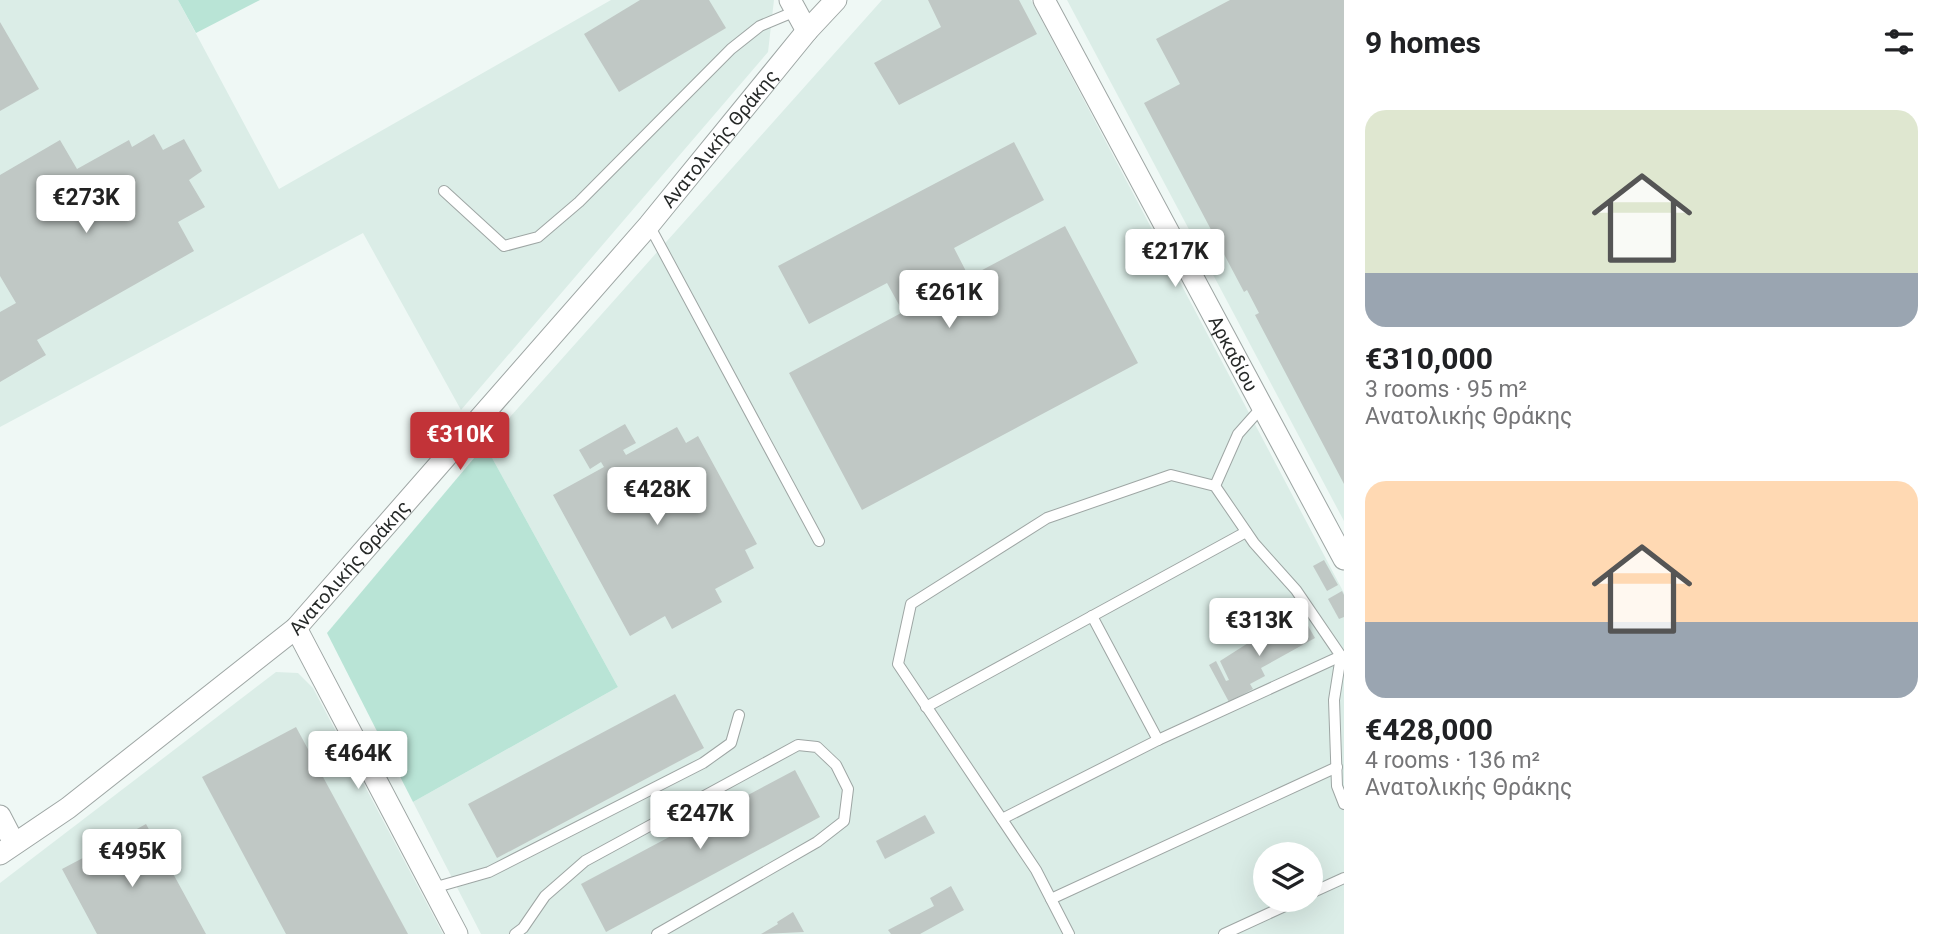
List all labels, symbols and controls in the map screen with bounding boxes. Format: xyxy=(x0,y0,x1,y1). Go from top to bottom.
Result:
icon: filters xyxy=(1880,23,1918,61)
text: 9 homes xyxy=(1365,25,1481,60)
street label: Ανατολικής Θράκης xyxy=(656,65,783,212)
icon: home xyxy=(1579,155,1705,281)
pin: €273K xyxy=(37,176,135,235)
text: €273K xyxy=(52,184,120,211)
pin: €217K xyxy=(1126,230,1224,289)
text: €217K xyxy=(1141,238,1209,265)
pin: €261K xyxy=(900,270,998,330)
text: €261K xyxy=(915,279,983,306)
street label: Αρκαδίου xyxy=(1204,311,1263,395)
text: €310,000 xyxy=(1365,341,1493,376)
text: 3 rooms · 95 m² xyxy=(1365,376,1527,403)
text: Ανατολικής Θράκης xyxy=(1365,403,1572,430)
pin: €310K xyxy=(411,412,509,472)
text: €310K xyxy=(426,421,494,448)
pin: €428K xyxy=(608,468,706,527)
text: €428K xyxy=(623,476,691,503)
street label: Ανατολικής Θράκης xyxy=(284,495,414,640)
icon: home xyxy=(1579,526,1705,652)
pin: €313K xyxy=(1210,598,1308,658)
text: €313K xyxy=(1225,607,1293,634)
text: €428,000 xyxy=(1365,712,1493,747)
pin: €464K xyxy=(309,732,407,791)
text: €464K xyxy=(324,740,392,767)
text: 4 rooms · 136 m² xyxy=(1365,747,1540,774)
text: Ανατολικής Θράκης xyxy=(1365,774,1572,801)
pin: €247K xyxy=(651,792,749,851)
text: €247K xyxy=(666,800,734,827)
pin: €495K xyxy=(83,830,181,889)
text: €495K xyxy=(98,838,166,865)
map controls xyxy=(1253,842,1323,912)
button: layers xyxy=(1253,842,1323,912)

